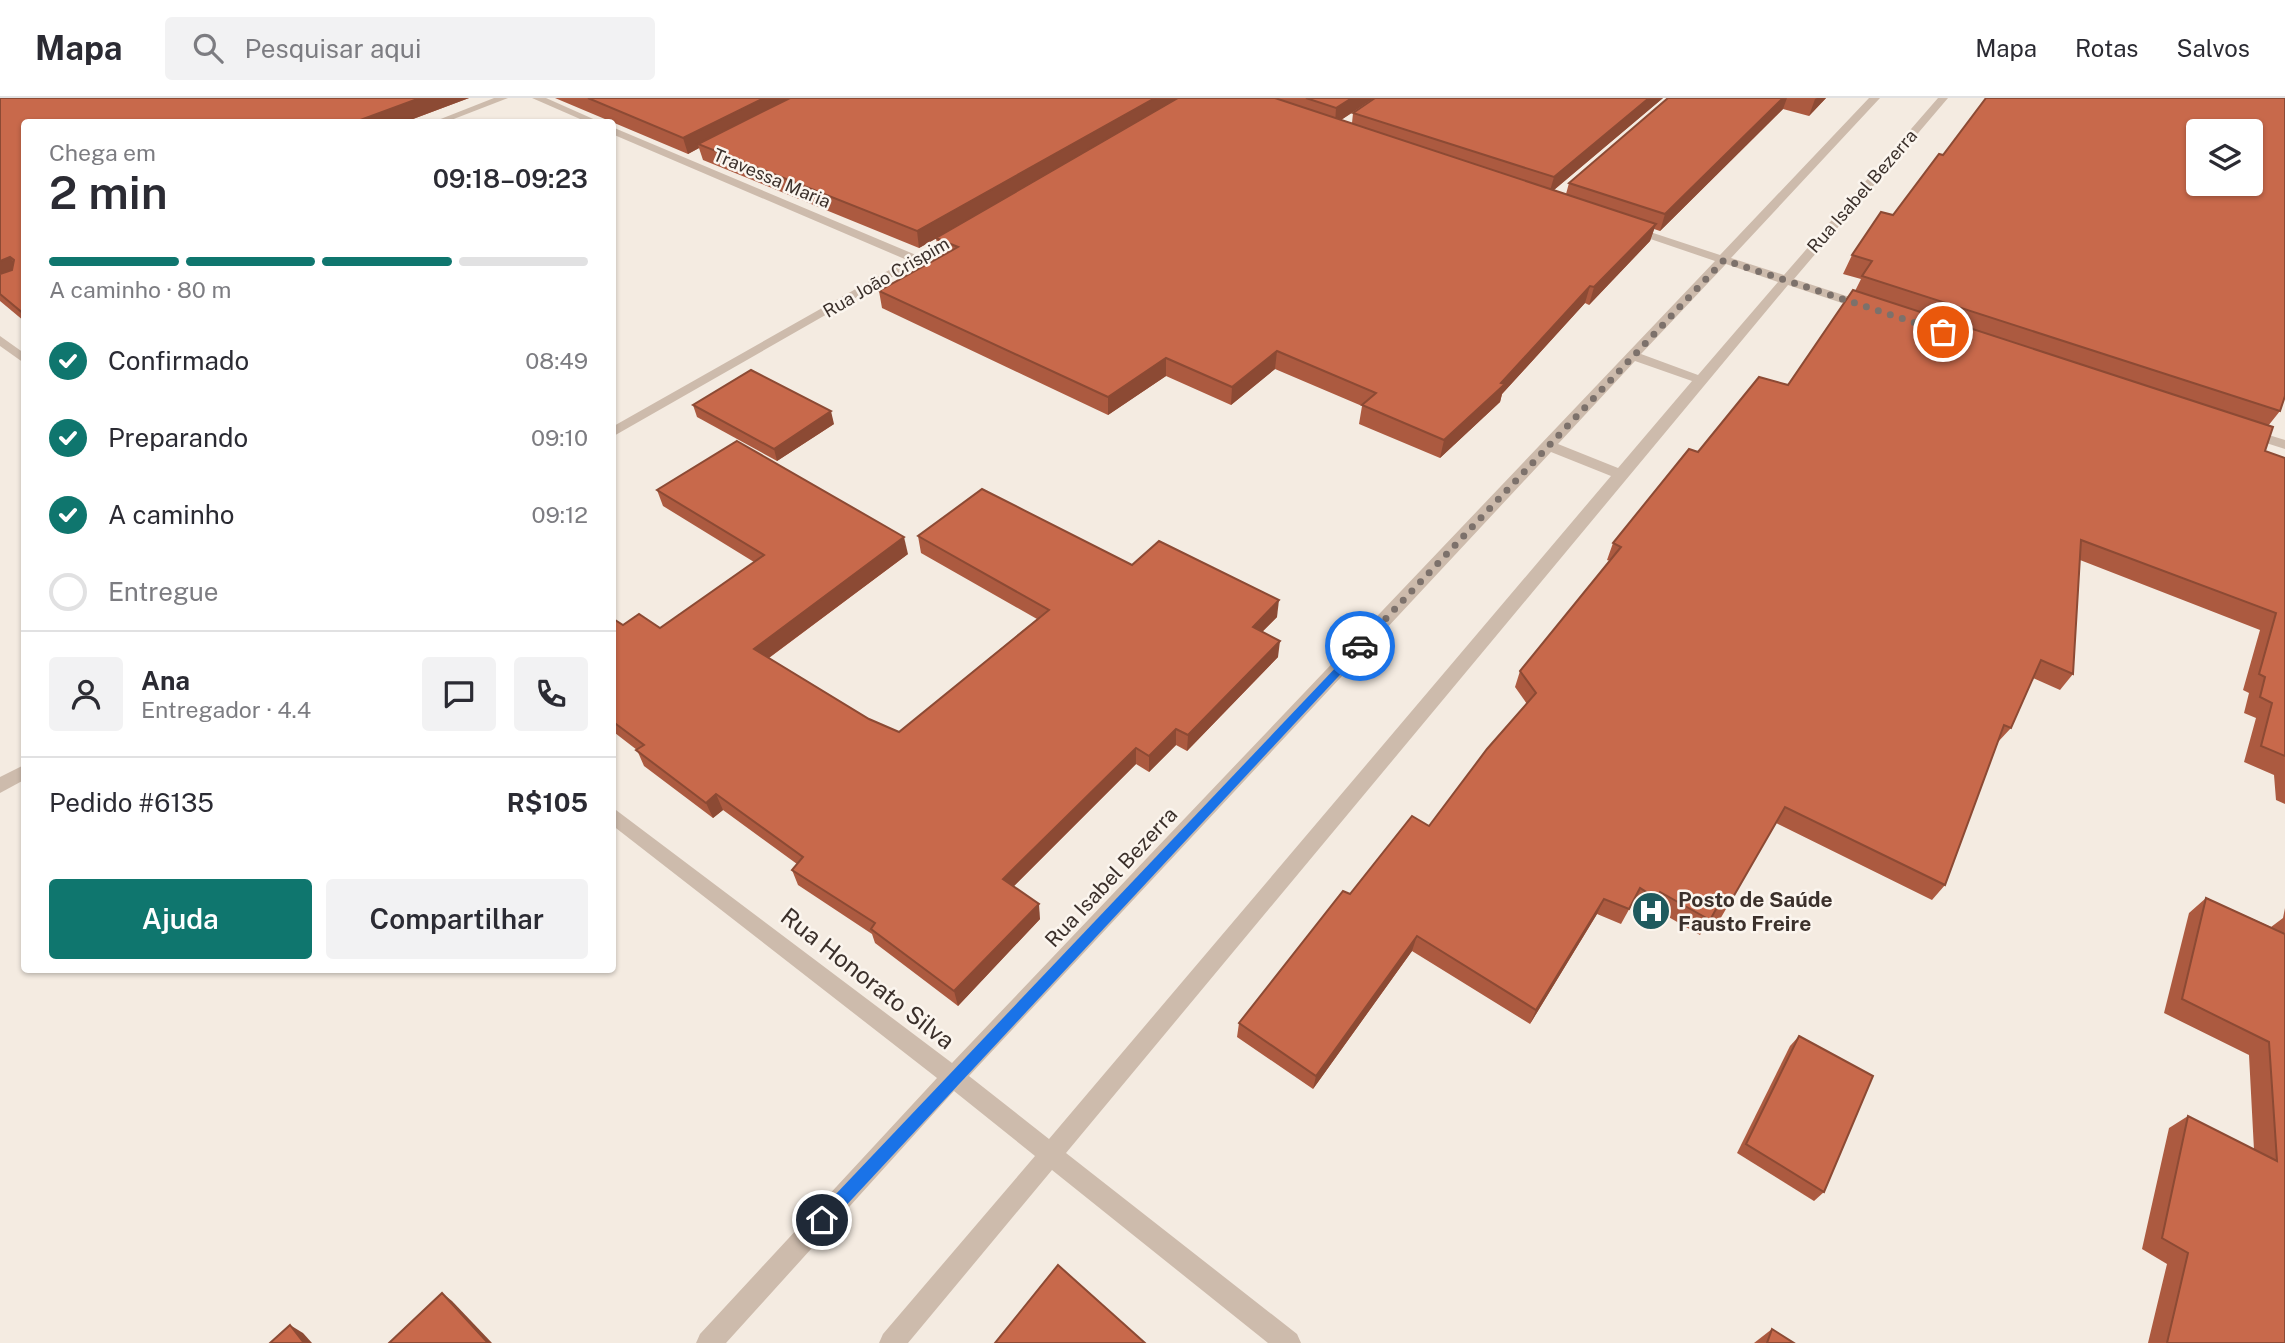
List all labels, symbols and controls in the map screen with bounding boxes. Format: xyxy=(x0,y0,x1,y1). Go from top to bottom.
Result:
search box xyxy=(165,17,655,80)
text: Mapa xyxy=(35,29,123,67)
icon: search xyxy=(189,29,227,67)
text: Pesquisar aqui xyxy=(245,33,421,64)
text: Mapa xyxy=(1975,34,2037,62)
text: Rotas xyxy=(2075,34,2138,62)
text: Salvos xyxy=(2176,34,2250,62)
map controls xyxy=(2186,119,2263,196)
button: layers xyxy=(2186,119,2263,196)
street label: Rua Isabel Bezerra xyxy=(1803,125,1921,257)
text: Chega em xyxy=(49,139,156,166)
street label: Travessa Maria xyxy=(710,144,834,212)
text: 09:18–09:23 xyxy=(433,163,588,194)
text: 2 min xyxy=(49,165,168,219)
street label: Rua João Crispim xyxy=(819,232,953,322)
text: A caminho · 80 m xyxy=(49,276,231,303)
pin xyxy=(1913,302,1973,362)
icon: bag xyxy=(1924,313,1962,351)
icon: check xyxy=(49,342,87,380)
text: Confirmado xyxy=(108,345,249,376)
text: 08:49 xyxy=(525,347,588,374)
icon: check xyxy=(49,419,87,457)
text: Preparando xyxy=(108,422,248,453)
text: 09:10 xyxy=(531,424,588,451)
icon: check xyxy=(49,496,87,534)
text: A caminho xyxy=(108,499,235,530)
text: 09:12 xyxy=(531,501,588,528)
text: Entregue xyxy=(108,576,219,607)
courier xyxy=(1325,611,1395,681)
icon: car xyxy=(1341,627,1379,665)
button: person xyxy=(49,657,123,731)
button: chat xyxy=(422,657,496,731)
button: phone xyxy=(514,657,588,731)
text: Ana xyxy=(141,665,190,696)
text: Entregador · 4.4 xyxy=(141,696,311,723)
text: Pedido #6135 xyxy=(49,787,214,818)
text: R$105 xyxy=(507,787,588,818)
street label: Rua Isabel Bezerra xyxy=(1040,802,1182,952)
button: Ajuda xyxy=(49,879,312,959)
button: Compartilhar xyxy=(326,879,588,959)
place label: Posto de Saúde Fausto Freire xyxy=(1678,887,1833,936)
hospital icon: Posto de Saúde Fausto Freire xyxy=(1630,890,1672,932)
street label: Rua Honorato Silva xyxy=(776,902,960,1054)
pin xyxy=(792,1190,852,1250)
icon: home xyxy=(803,1201,841,1239)

